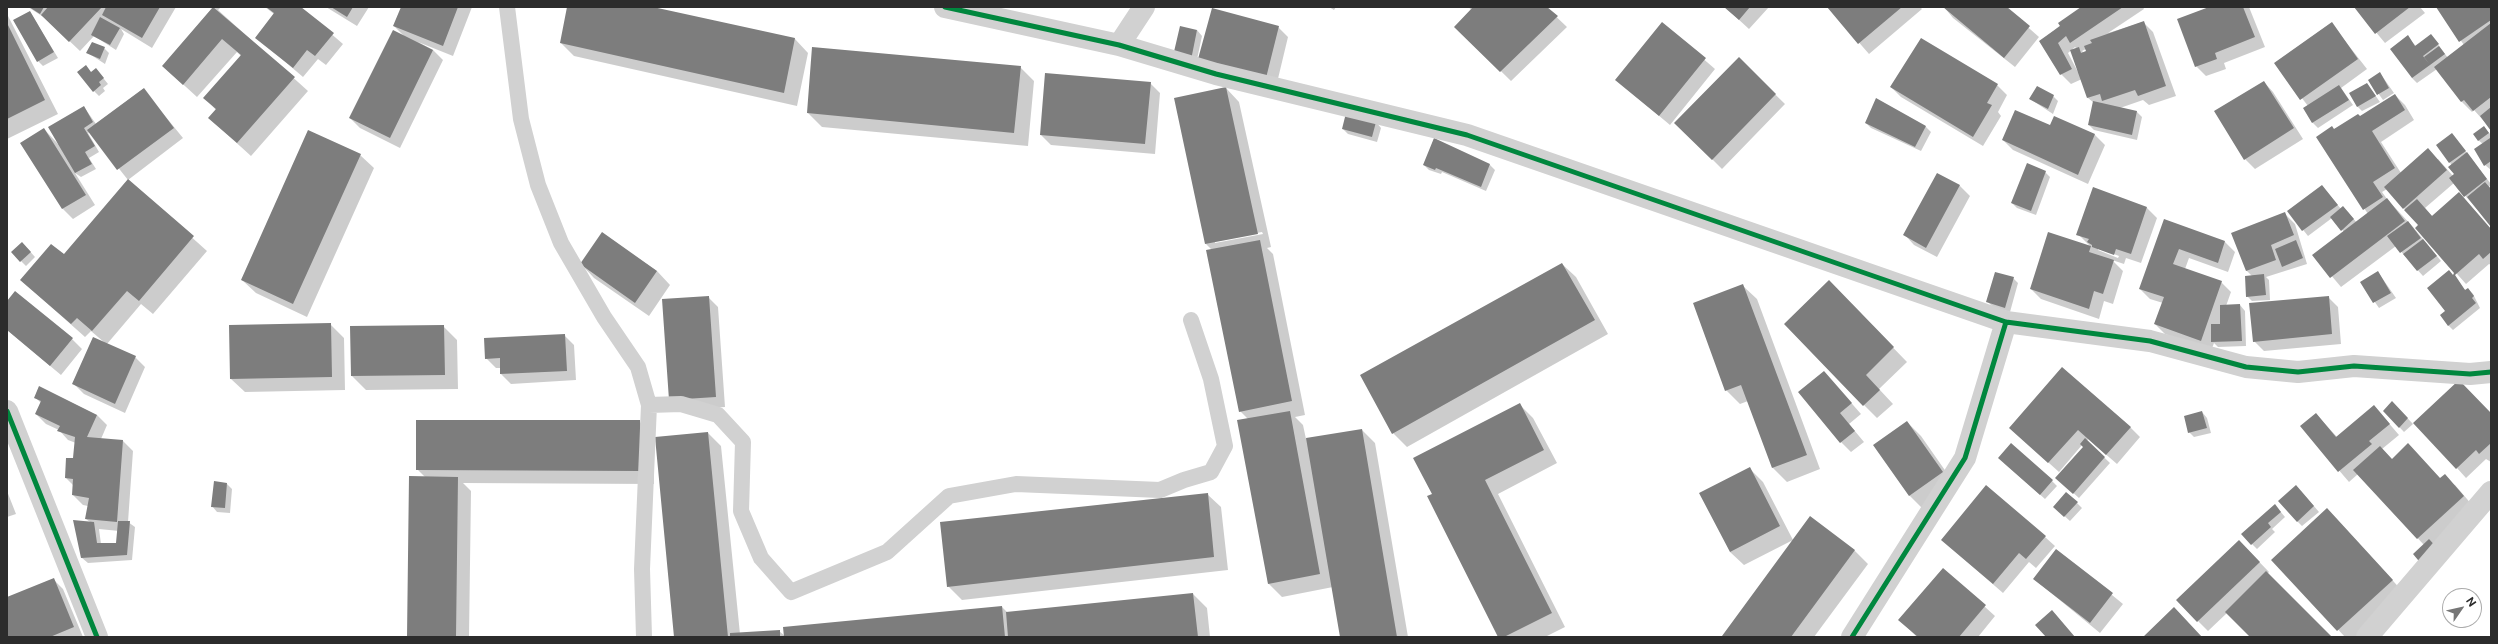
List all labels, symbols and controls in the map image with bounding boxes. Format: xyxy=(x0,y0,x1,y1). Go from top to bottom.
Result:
north arrow xyxy=(2442,588,2482,628)
text: N xyxy=(2464,595,2478,609)

